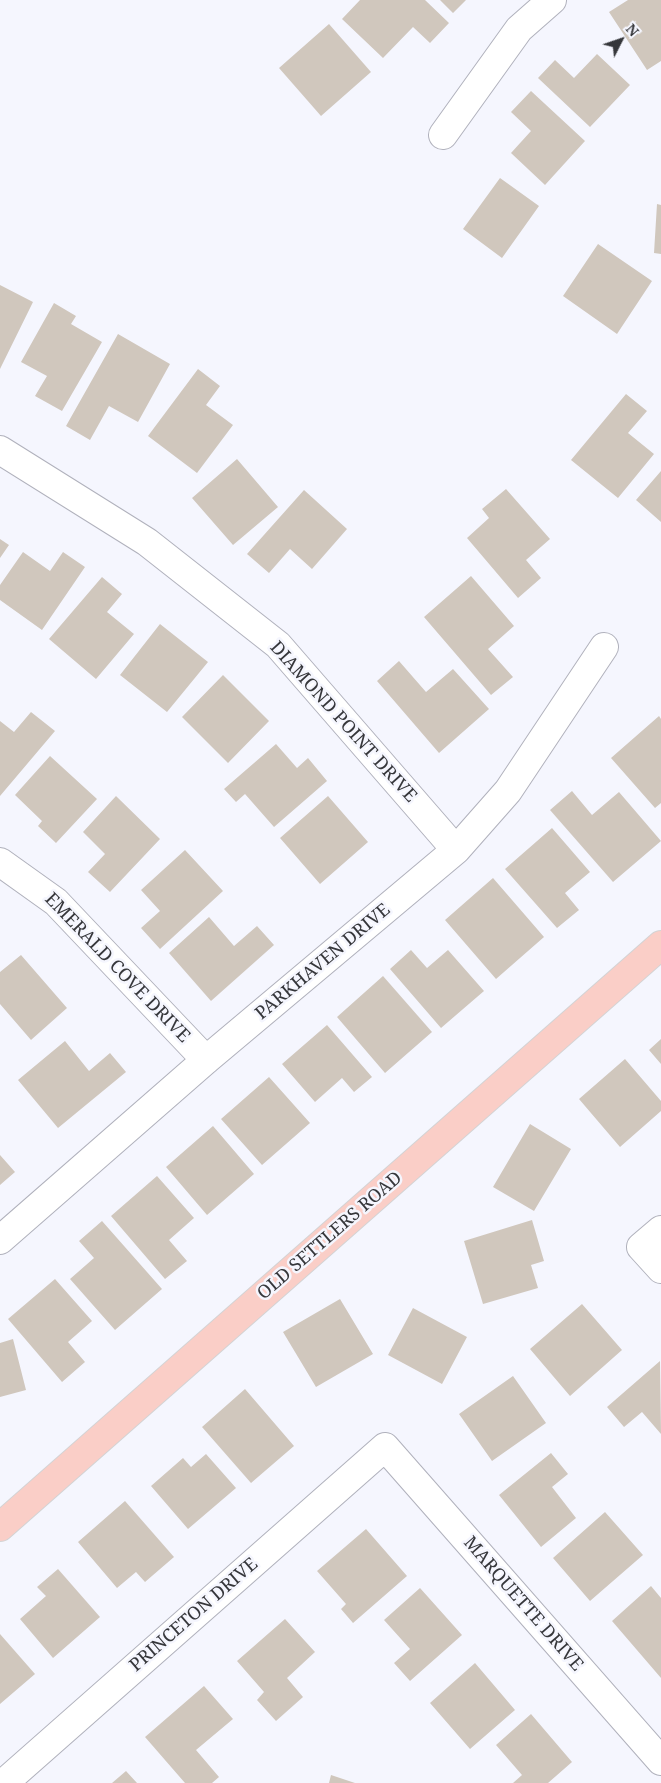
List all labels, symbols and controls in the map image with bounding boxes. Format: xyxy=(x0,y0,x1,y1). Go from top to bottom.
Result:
north arrow xyxy=(596,15,646,65)
text: N xyxy=(622,19,643,40)
street label: DIAMOND POINT DRIVE xyxy=(265,637,421,807)
street label: EMERALD COVE DRIVE xyxy=(40,889,194,1047)
street label: PARKHAVEN DRIVE xyxy=(251,899,395,1025)
street label: OLD SETTLERS ROAD xyxy=(253,1167,407,1305)
street label: MARQUETTE DRIVE xyxy=(459,1532,587,1676)
street label: PRINCETON DRIVE xyxy=(126,1554,262,1676)

